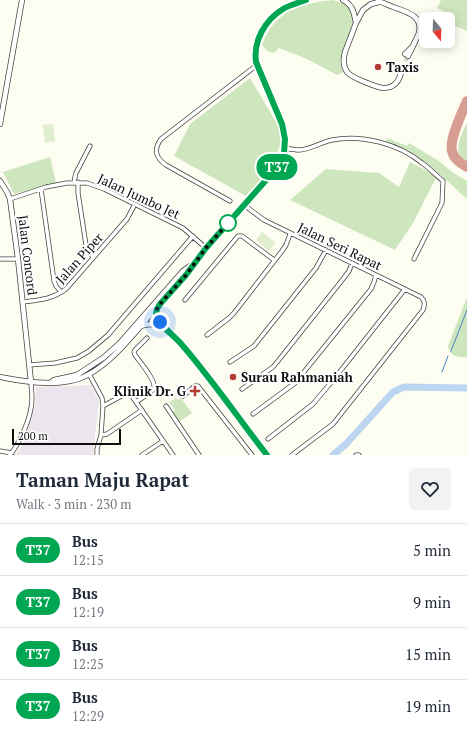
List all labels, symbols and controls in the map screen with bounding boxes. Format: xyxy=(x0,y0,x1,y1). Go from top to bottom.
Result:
north arrow xyxy=(419,12,455,48)
map controls xyxy=(419,12,455,48)
place label: Taxis xyxy=(386,58,419,76)
marker: Taxis xyxy=(373,62,383,72)
line badge: T37 xyxy=(254,154,300,180)
text: T37 xyxy=(264,157,290,176)
street label: Jalan Jumbo Jet xyxy=(95,169,183,223)
street label: Jalan Concord xyxy=(14,214,42,296)
unlabelled marker xyxy=(219,214,237,232)
street label: Jalan Seri Rapat xyxy=(295,218,385,274)
street label: Jalan Piper xyxy=(51,229,107,287)
your location xyxy=(150,312,170,332)
place label: Surau Rahmaniah xyxy=(241,368,354,386)
marker: Surau Rahmaniah xyxy=(228,372,238,382)
place label: Klinik Dr. G xyxy=(114,382,187,400)
marker: Klinik Dr. G xyxy=(189,385,201,397)
scale bar xyxy=(12,427,121,446)
text: 200 m xyxy=(18,429,48,443)
text: Taman Maju Rapat xyxy=(16,467,189,492)
button: heart xyxy=(409,468,451,510)
text: Walk · 3 min · 230 m xyxy=(16,495,131,513)
text: Bus xyxy=(72,531,98,551)
text: T37 xyxy=(25,540,51,559)
text: 5 min xyxy=(413,540,451,560)
text: 12:15 xyxy=(72,551,104,569)
text: Bus xyxy=(72,583,98,603)
text: T37 xyxy=(25,592,51,611)
text: 9 min xyxy=(413,592,451,612)
text: 12:19 xyxy=(72,603,104,621)
text: Bus xyxy=(72,635,98,655)
text: T37 xyxy=(25,644,51,663)
text: 15 min xyxy=(405,644,451,664)
text: 12:25 xyxy=(72,655,104,673)
text: Bus xyxy=(72,687,98,707)
text: T37 xyxy=(25,696,51,715)
text: 19 min xyxy=(405,696,451,716)
text: 12:29 xyxy=(72,707,104,725)

